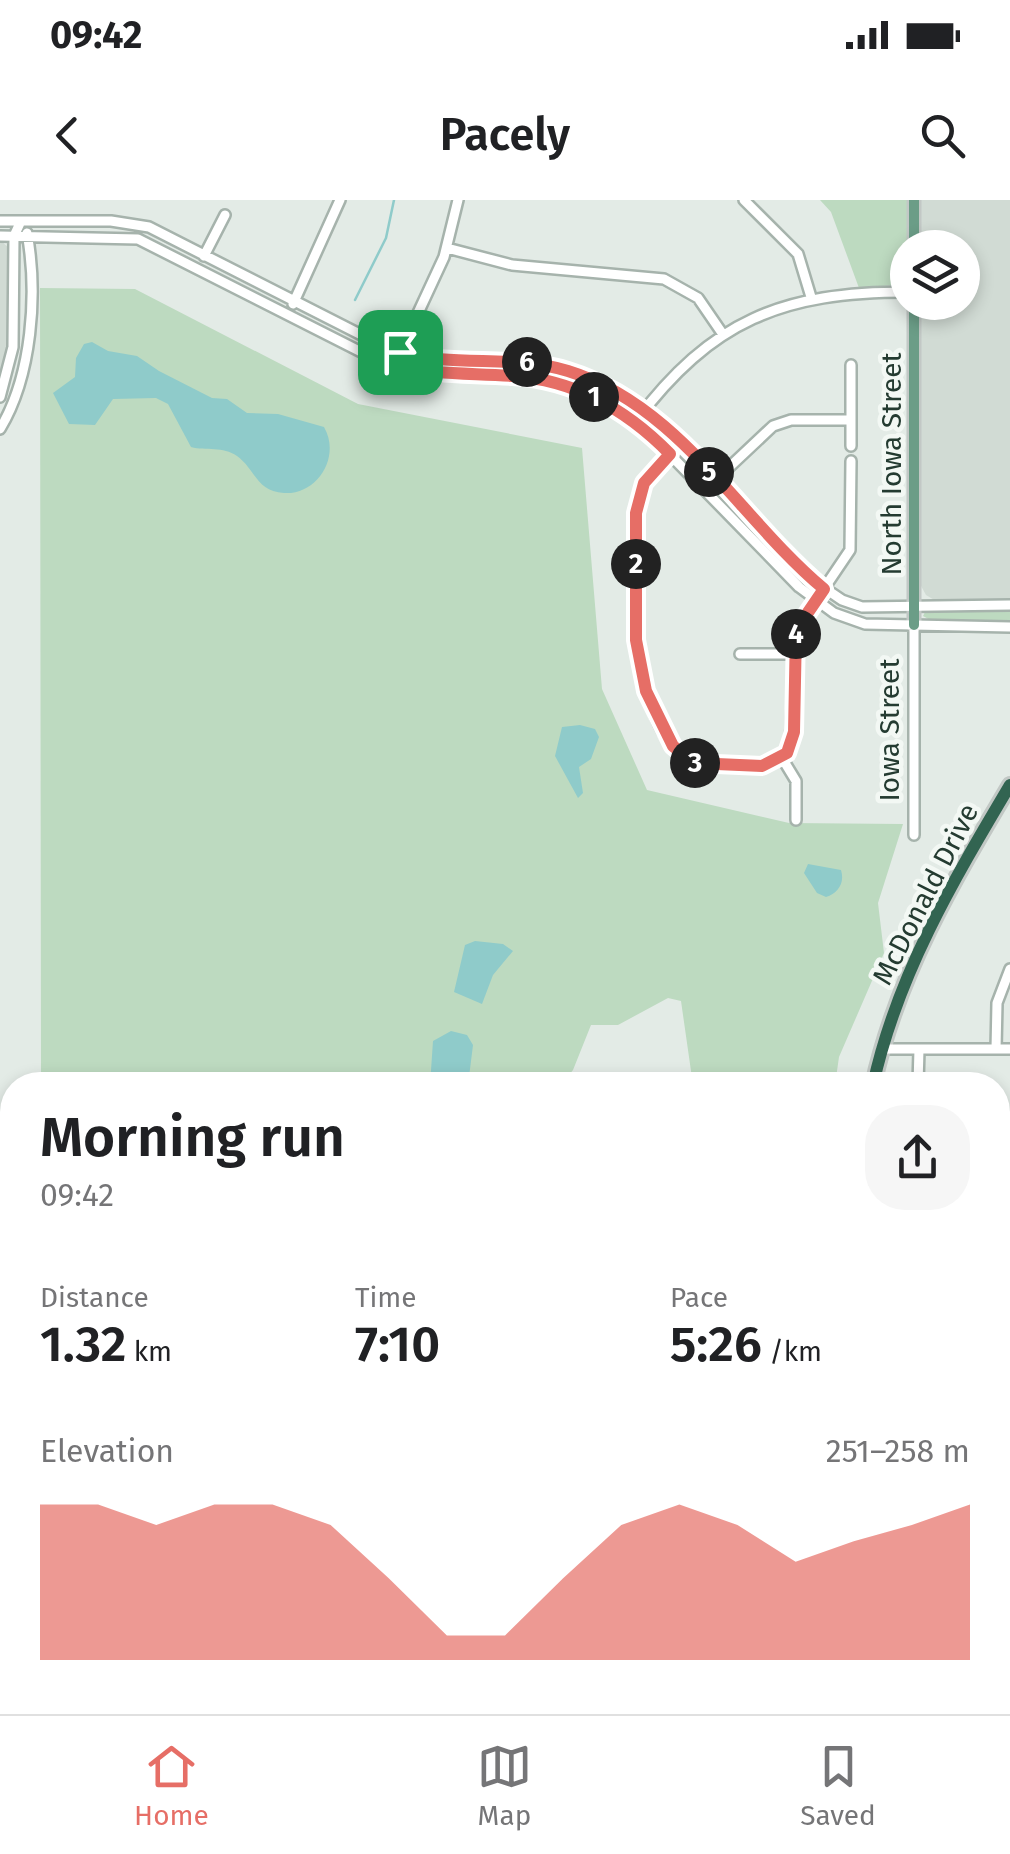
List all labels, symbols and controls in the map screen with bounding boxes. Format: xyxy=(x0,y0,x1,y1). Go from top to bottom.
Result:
text: 09:42 xyxy=(50,12,142,58)
icon: back xyxy=(40,108,95,163)
text: Pacely xyxy=(440,108,570,162)
icon: search xyxy=(915,108,970,163)
map controls xyxy=(890,230,980,320)
button: layers xyxy=(890,230,980,320)
pin xyxy=(358,310,443,395)
icon: arrive xyxy=(373,325,428,380)
pin: 6 xyxy=(502,337,552,387)
text: 6 xyxy=(519,345,535,378)
street label: North Iowa Street xyxy=(875,352,908,576)
pin: 1 xyxy=(569,372,619,422)
text: 1 xyxy=(588,380,601,413)
pin: 5 xyxy=(684,447,734,497)
text: 5 xyxy=(701,455,717,488)
pin: 2 xyxy=(611,539,661,589)
text: 2 xyxy=(629,547,643,580)
pin: 4 xyxy=(771,609,821,659)
text: 4 xyxy=(788,617,804,650)
street label: Iowa Street xyxy=(873,658,906,801)
pin: 3 xyxy=(670,738,720,788)
text: 3 xyxy=(688,746,702,779)
street label: McDonald Drive xyxy=(866,798,985,990)
text: Morning run xyxy=(40,1105,345,1171)
button: share xyxy=(865,1105,970,1210)
text: 09:42 xyxy=(40,1176,114,1214)
text: Distance xyxy=(40,1281,149,1314)
text: Time xyxy=(355,1281,417,1314)
text: Pace xyxy=(670,1281,728,1314)
text: 1.32 xyxy=(40,1314,126,1374)
text: 7:10 xyxy=(355,1314,440,1374)
text: 5:26 xyxy=(670,1314,762,1374)
text: km xyxy=(126,1335,172,1368)
text: /km xyxy=(762,1335,822,1368)
text: Elevation xyxy=(40,1432,174,1470)
text: 251–258 m xyxy=(826,1432,970,1470)
tab: Home xyxy=(134,1739,209,1832)
tab: Map xyxy=(477,1739,532,1832)
tab: Saved xyxy=(800,1739,876,1832)

